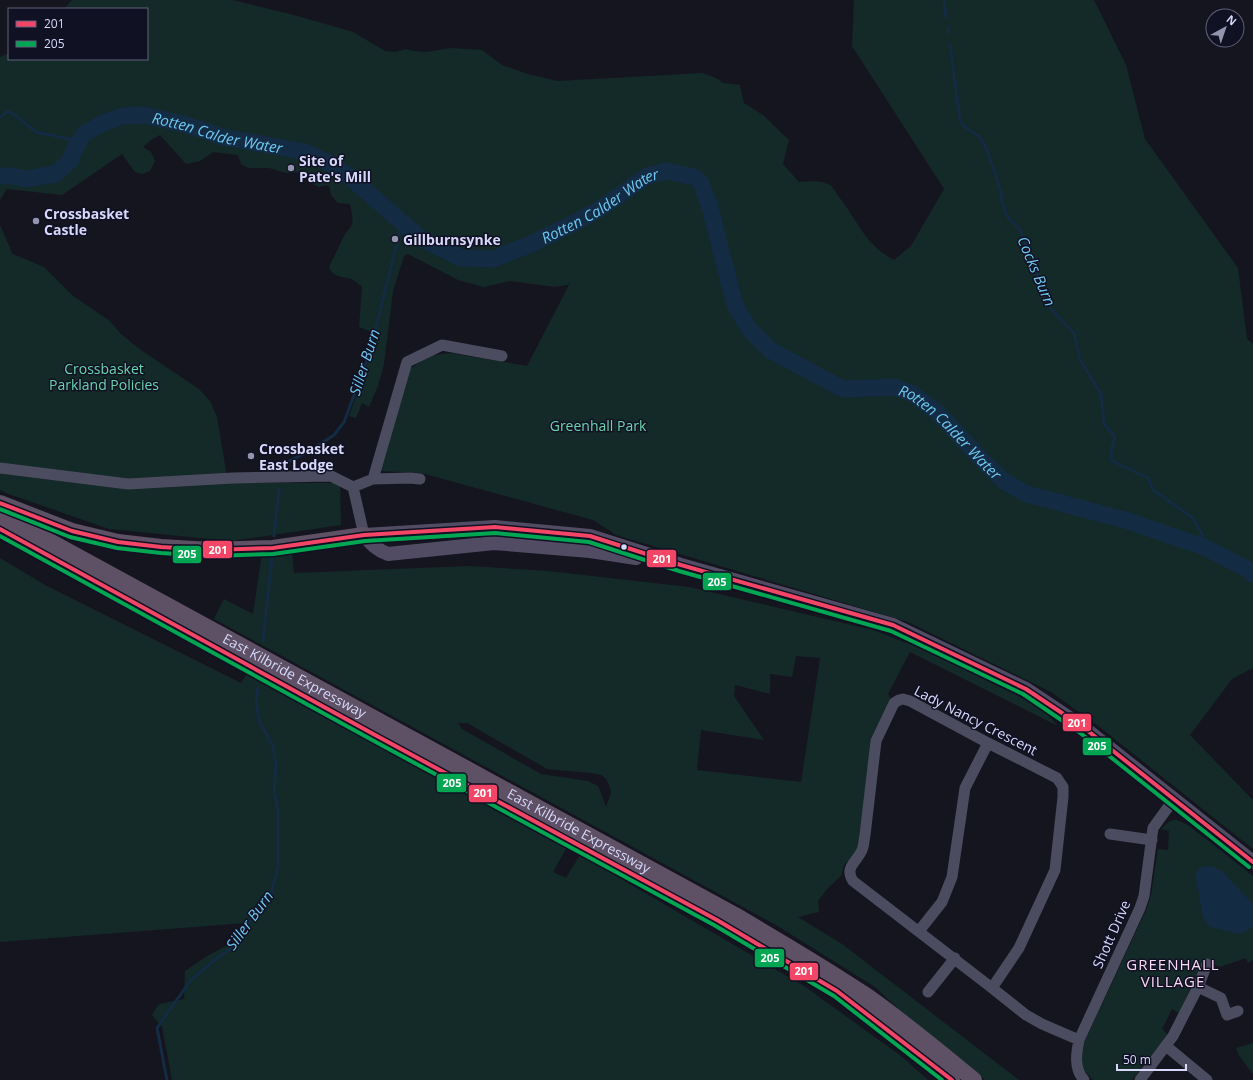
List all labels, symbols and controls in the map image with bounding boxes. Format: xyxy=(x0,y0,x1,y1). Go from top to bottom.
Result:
legend xyxy=(8,8,148,60)
north arrow xyxy=(1205,8,1245,48)
text: N xyxy=(1223,11,1240,29)
text: 201 xyxy=(44,15,65,32)
text: 205 xyxy=(44,35,65,52)
water label: Rotten Calder Water xyxy=(150,107,285,158)
place label: Site of Pate's Mill xyxy=(299,151,371,186)
marker: Site of Pate's Mill xyxy=(286,163,296,173)
water label: Rotten Calder Water xyxy=(538,163,662,248)
place label: Crossbasket Castle xyxy=(44,204,129,239)
marker: Crossbasket Castle xyxy=(31,216,41,226)
place label: Gillburnsynke xyxy=(403,230,501,249)
water label: Cocks Burn xyxy=(1013,233,1061,309)
marker: Gillburnsynke xyxy=(390,234,400,244)
water label: Siller Burn xyxy=(344,326,384,398)
park label: Crossbasket Parkland Policies xyxy=(49,359,159,394)
water label: Rotten Calder Water xyxy=(896,380,1007,484)
park label: Greenhall Park xyxy=(550,416,647,435)
place label: Crossbasket East Lodge xyxy=(259,439,344,474)
marker: Crossbasket East Lodge xyxy=(246,451,256,461)
line badge: 201 xyxy=(202,540,233,559)
text: 201 xyxy=(209,542,227,557)
unlabelled marker xyxy=(619,542,629,552)
line badge: 205 xyxy=(172,545,202,564)
text: 205 xyxy=(178,546,196,561)
line badge: 201 xyxy=(646,549,677,568)
text: 201 xyxy=(653,551,671,566)
line badge: 205 xyxy=(702,572,732,591)
text: 205 xyxy=(708,574,726,589)
street label: East Kilbride Expressway xyxy=(220,628,371,722)
street label: Lady Nancy Crescent xyxy=(911,681,1041,759)
line badge: 201 xyxy=(1062,713,1092,732)
text: 201 xyxy=(1068,715,1086,730)
line badge: 205 xyxy=(1082,737,1112,756)
text: 205 xyxy=(1088,738,1106,753)
line badge: 205 xyxy=(436,773,467,793)
text: 205 xyxy=(443,775,461,790)
street label: East Kilbride Expressway xyxy=(504,783,655,877)
line badge: 201 xyxy=(468,784,498,803)
text: 201 xyxy=(474,785,492,800)
water label: Siller Burn xyxy=(221,886,277,954)
street label: Shott Drive xyxy=(1088,897,1134,971)
line badge: 205 xyxy=(754,948,785,968)
text: 205 xyxy=(761,950,779,965)
district label: GREENHALL VILLAGE xyxy=(1126,954,1220,991)
line badge: 201 xyxy=(789,962,819,981)
text: 201 xyxy=(795,963,813,978)
scale bar xyxy=(1117,1046,1186,1072)
text: 50 m xyxy=(1123,1051,1151,1068)

